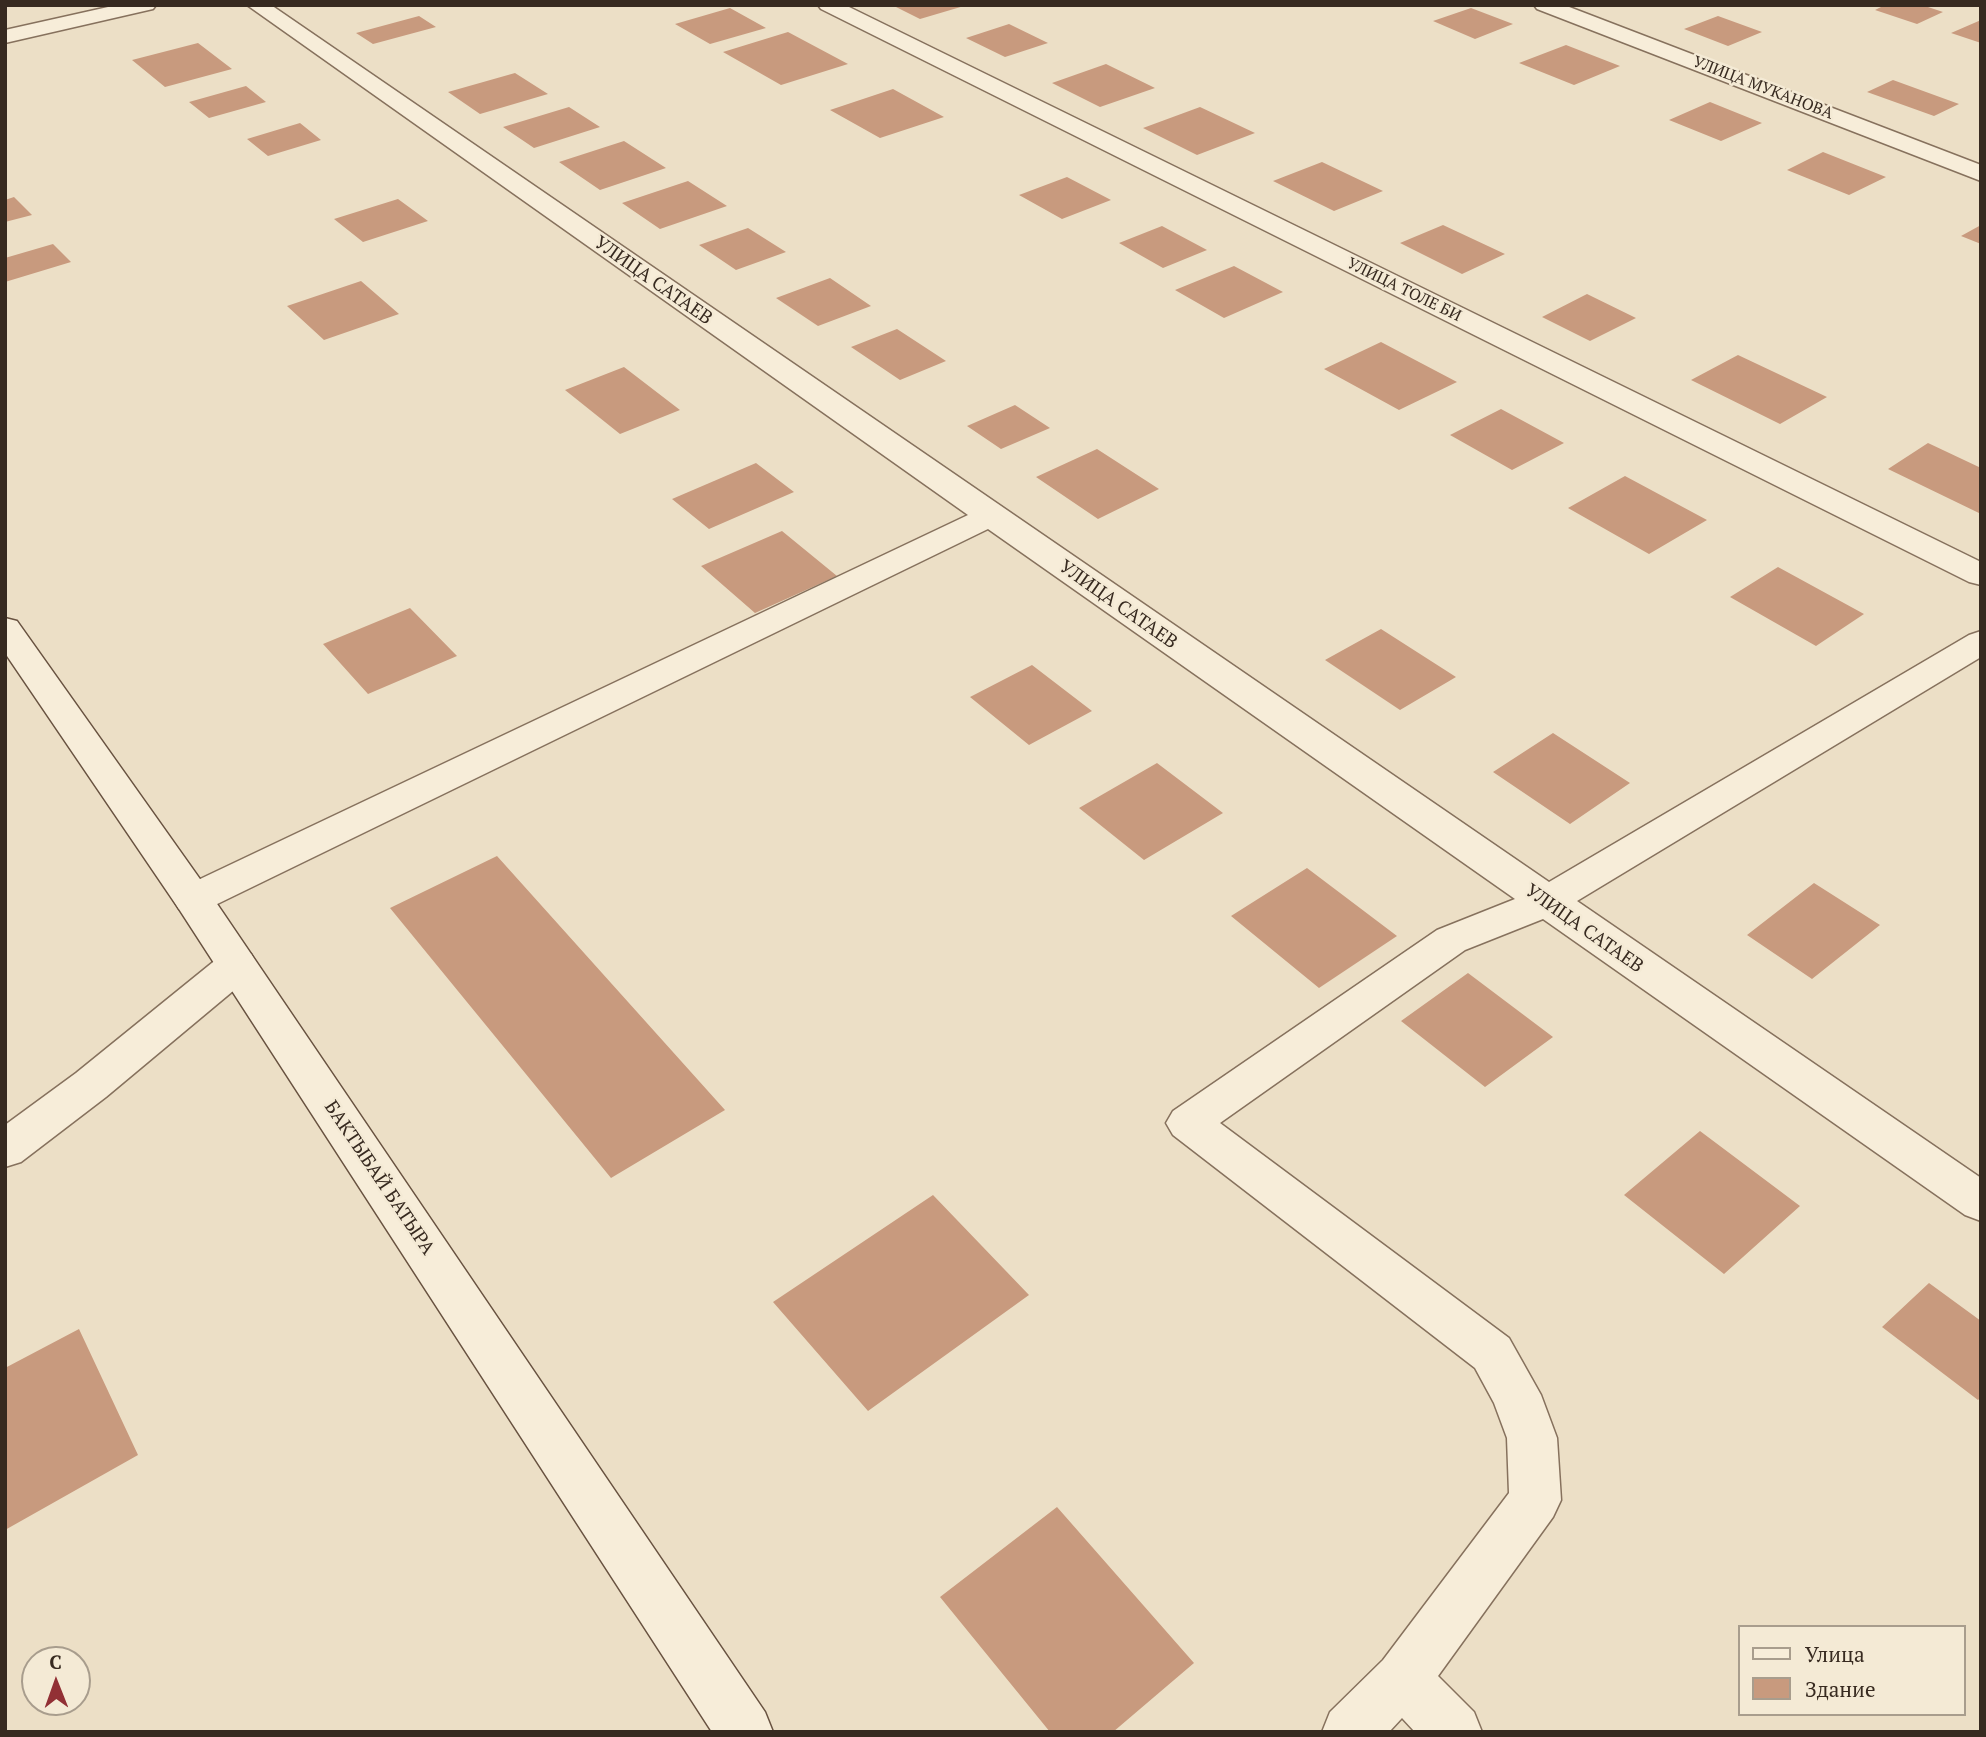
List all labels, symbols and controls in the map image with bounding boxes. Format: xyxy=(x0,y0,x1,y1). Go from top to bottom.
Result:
street label: УЛИЦА МУКАНОВА xyxy=(1690,52,1836,124)
street label: УЛИЦА САТАЕВ xyxy=(590,232,716,330)
street label: УЛИЦА ТОЛЕ БИ xyxy=(1344,254,1464,326)
street label: УЛИЦА САТАЕВ xyxy=(1055,556,1181,654)
street label: УЛИЦА САТАЕВ xyxy=(1521,880,1647,978)
street label: БАКТЫБАЙ БАТЫРА xyxy=(319,1097,439,1259)
legend xyxy=(1738,1625,1965,1716)
text: Улица xyxy=(1805,1640,1865,1668)
north arrow xyxy=(21,1646,91,1716)
text: С xyxy=(49,1649,62,1674)
text: Здание xyxy=(1805,1675,1876,1703)

